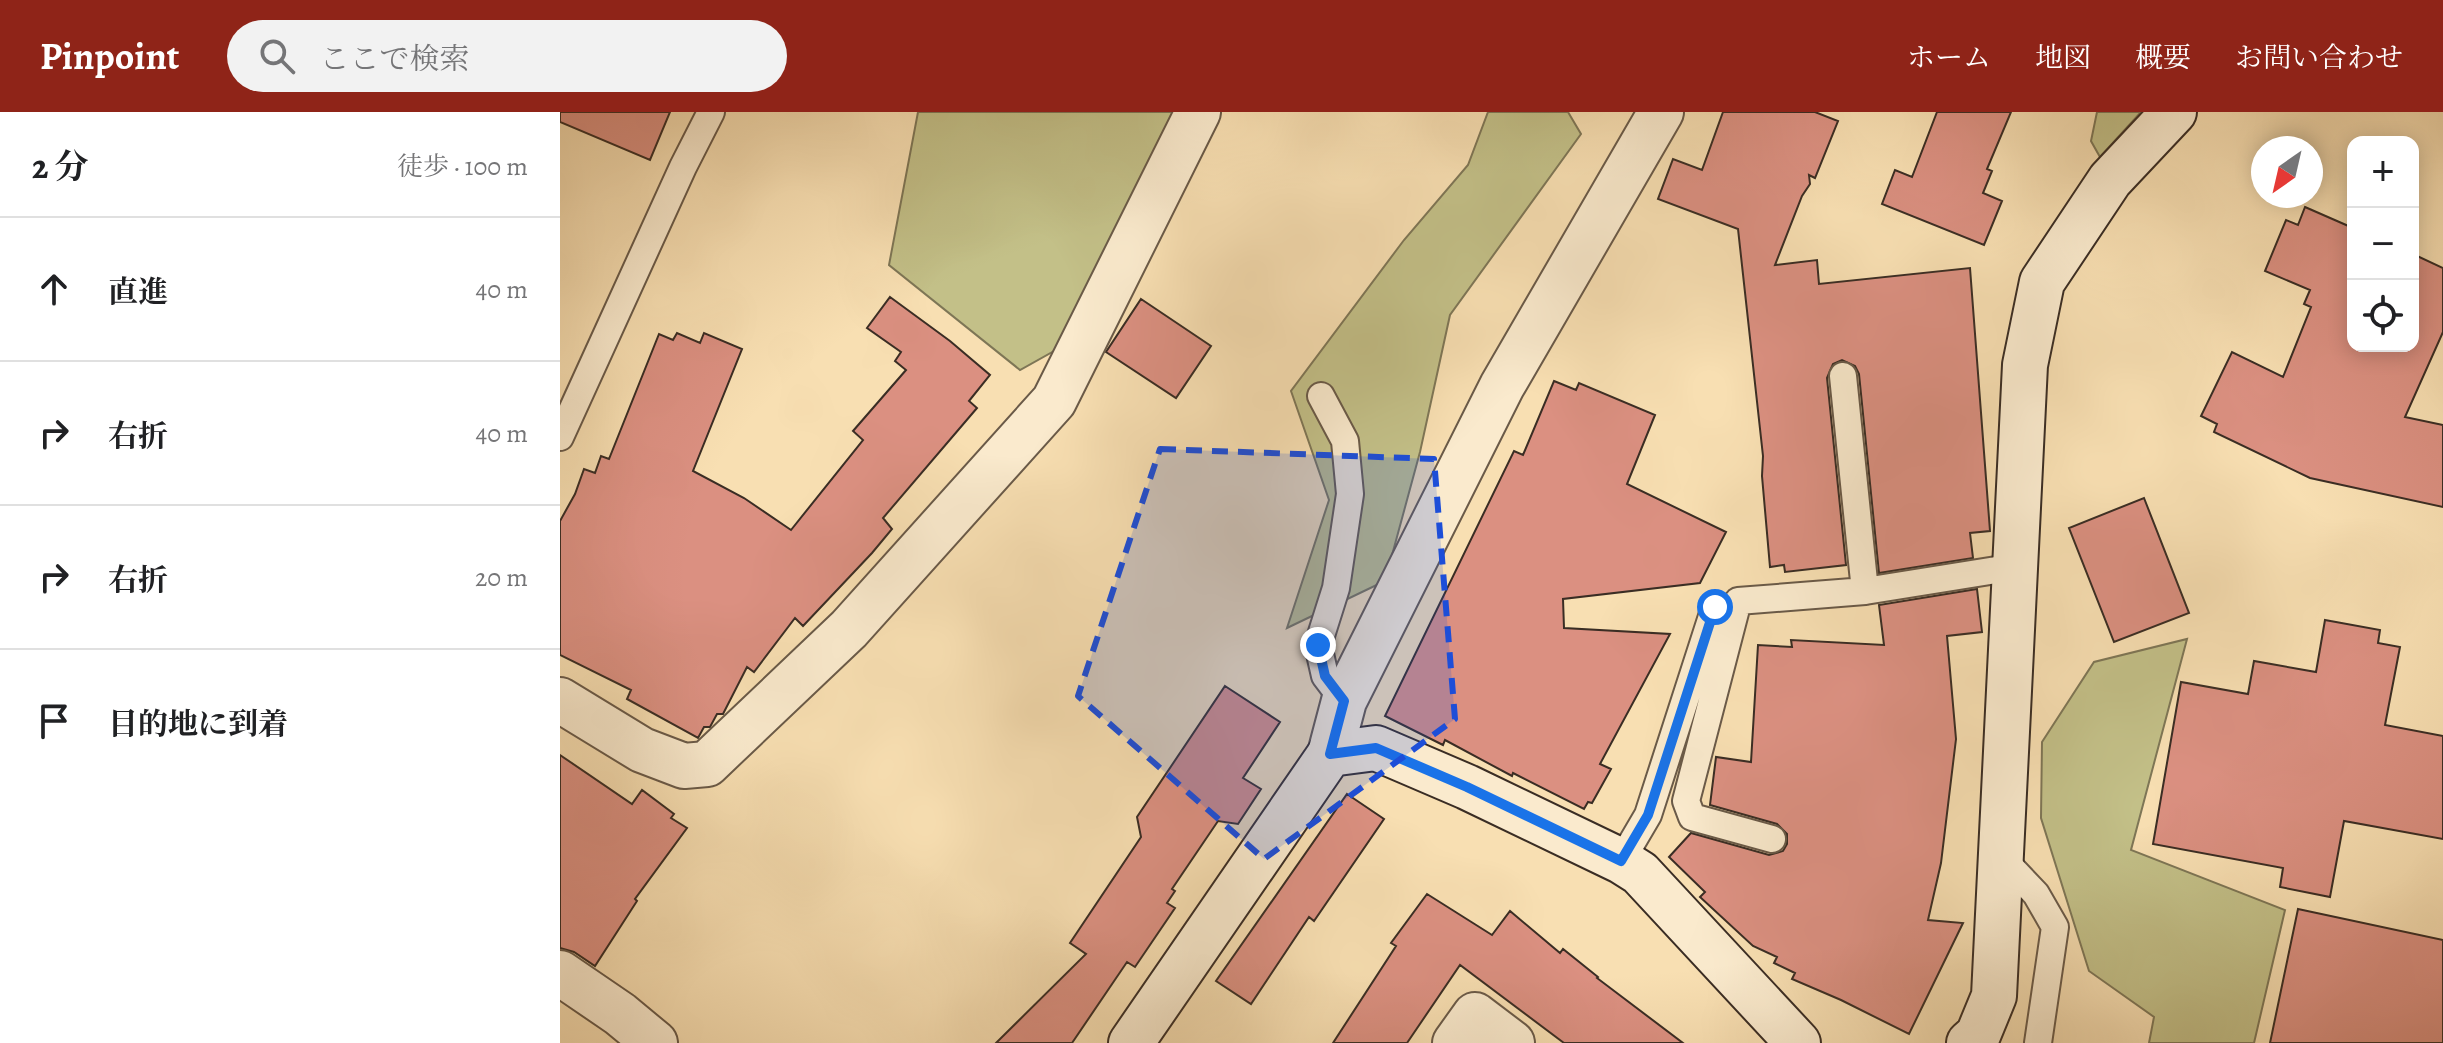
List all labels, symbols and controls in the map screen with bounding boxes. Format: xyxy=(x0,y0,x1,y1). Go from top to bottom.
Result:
search box xyxy=(227,20,787,92)
text: Pinpoint xyxy=(40,30,179,82)
icon: search xyxy=(255,34,299,78)
text: ここで検索 xyxy=(319,39,469,79)
text: ホーム xyxy=(1907,39,1991,77)
text: 地図 xyxy=(2035,39,2091,77)
text: 概要 xyxy=(2135,39,2191,77)
text: お問い合わせ xyxy=(2235,39,2403,77)
north arrow xyxy=(2251,136,2323,208)
map controls xyxy=(2347,136,2419,352)
button: + xyxy=(2347,136,2419,208)
text: 2 分 xyxy=(32,143,88,190)
text: 徒歩 · 100 m xyxy=(397,149,528,184)
button: − xyxy=(2347,208,2419,280)
icon: ahead xyxy=(32,267,76,311)
text: 直進 xyxy=(108,272,168,312)
text: 40 m xyxy=(476,272,528,307)
button: locate xyxy=(2347,280,2419,352)
icon: right xyxy=(32,411,76,455)
text: 右折 xyxy=(108,416,168,456)
text: 40 m xyxy=(476,416,528,451)
icon: right xyxy=(32,555,76,599)
text: 右折 xyxy=(108,560,168,600)
text: 20 m xyxy=(475,560,528,595)
route start xyxy=(1697,589,1733,625)
route end xyxy=(1300,627,1336,663)
icon: arrive xyxy=(32,699,76,743)
text: 目的地に到着 xyxy=(108,704,288,744)

